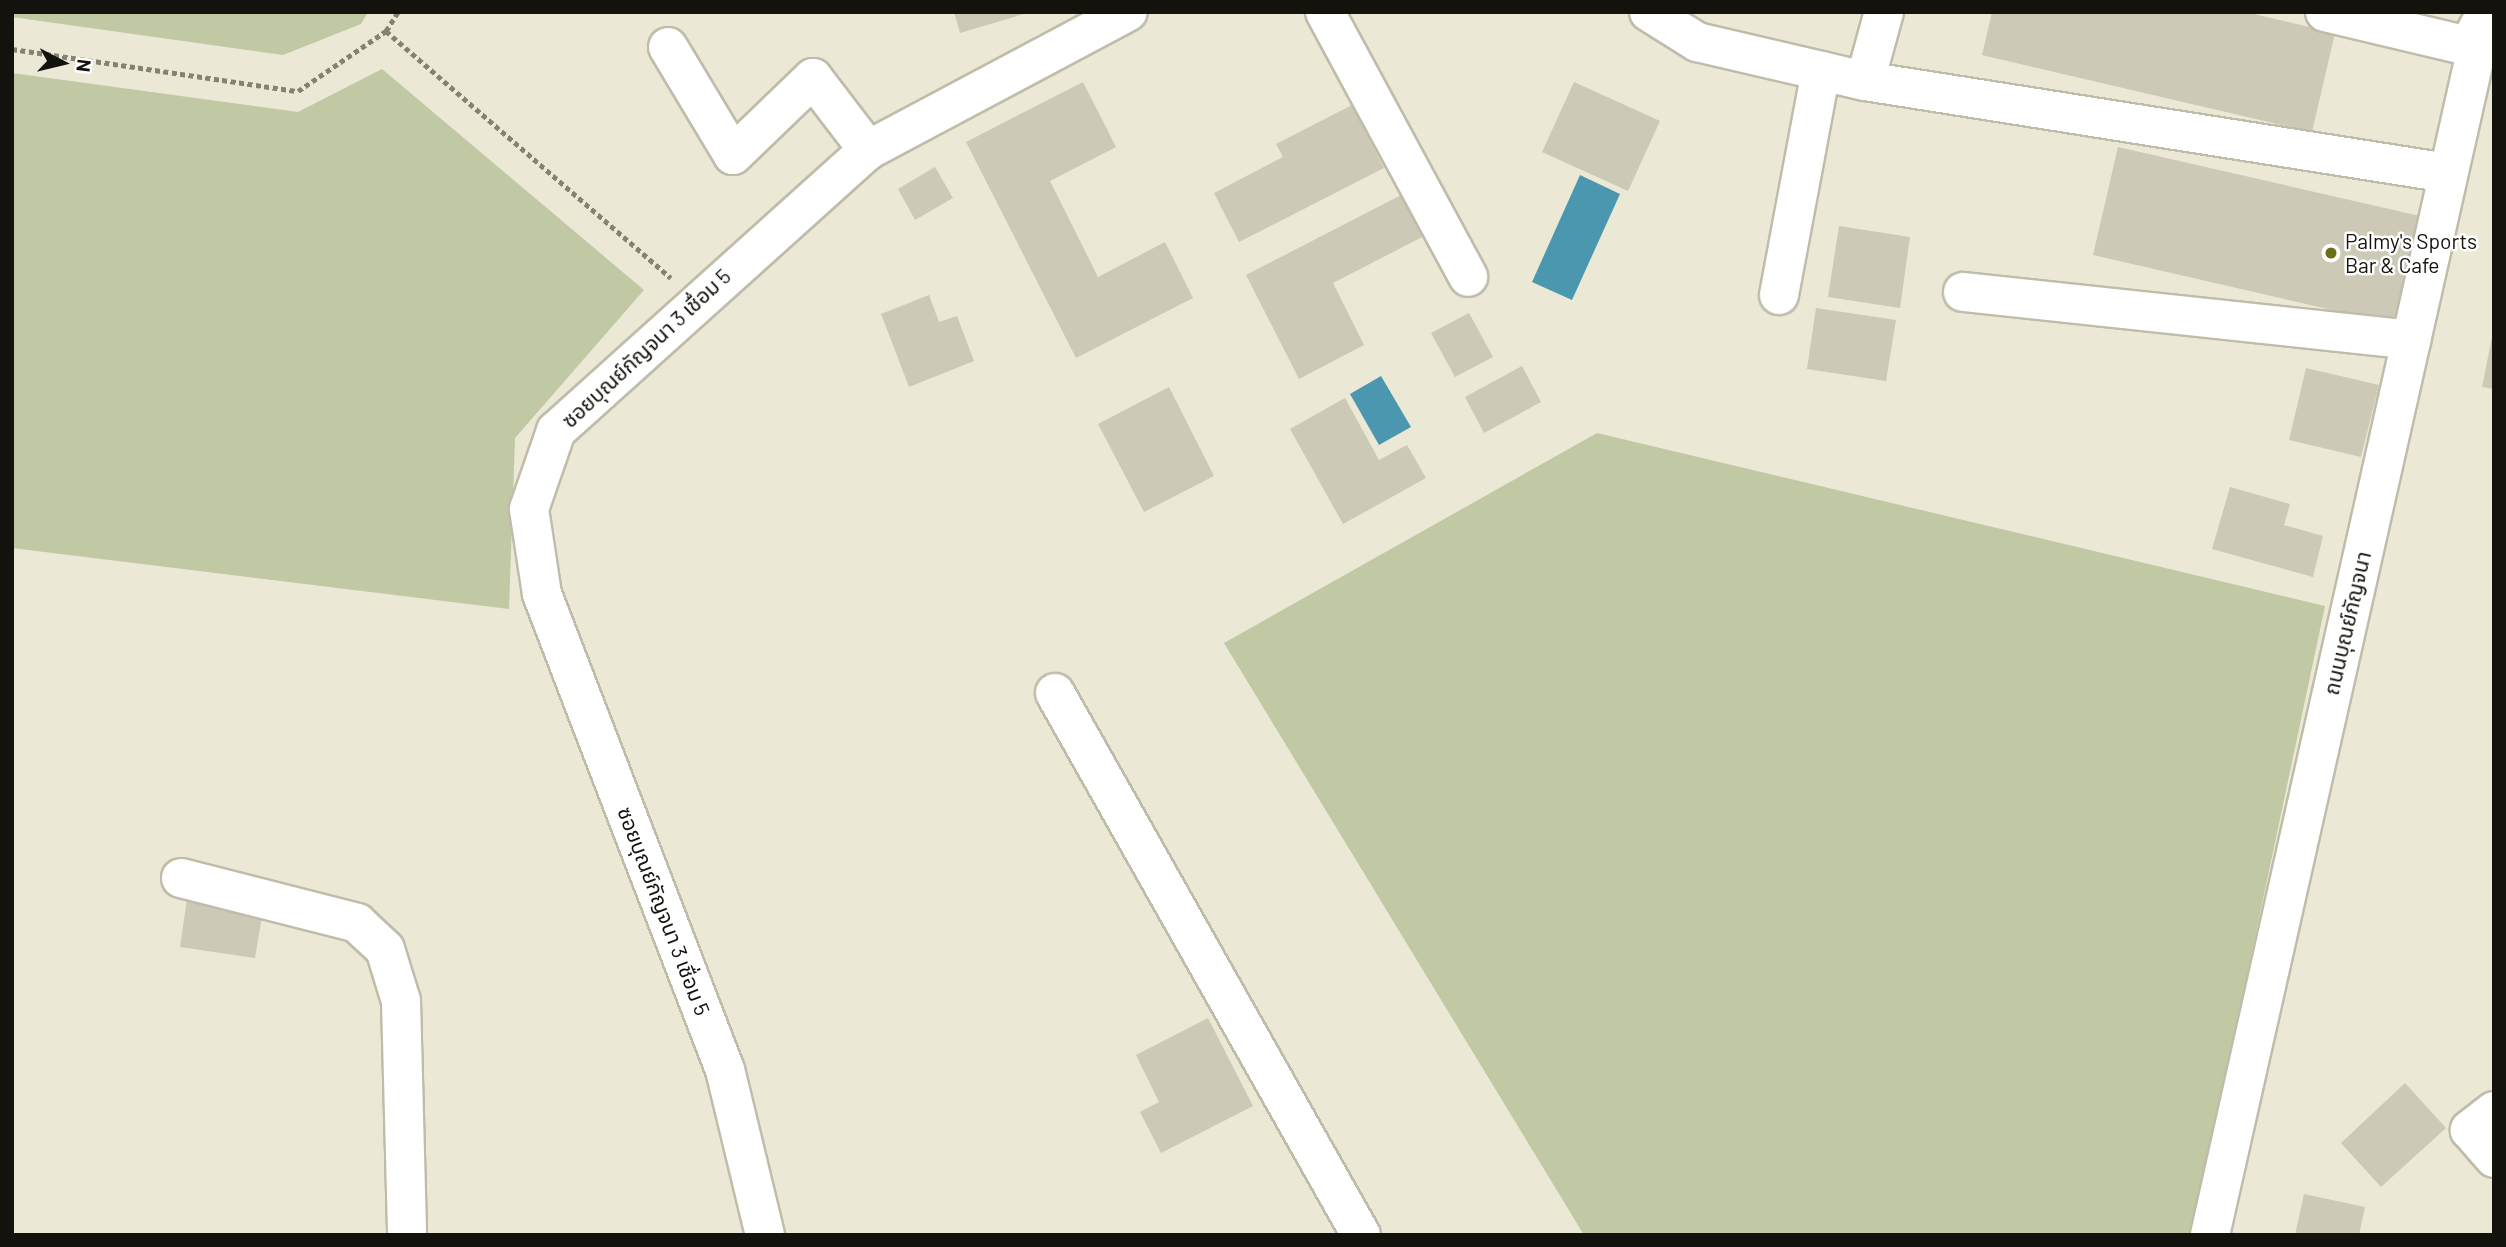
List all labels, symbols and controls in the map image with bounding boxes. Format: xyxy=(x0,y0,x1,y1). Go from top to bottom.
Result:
north arrow xyxy=(28,28,98,98)
text: N xyxy=(72,58,97,73)
place label: Palmy's Sports Bar & Cafe xyxy=(2345,228,2477,278)
marker: Palmy's Sports Bar & Cafe xyxy=(2323,245,2339,261)
street label: ซอยบุณย์กัญจนา 3 เชื่อม 5 xyxy=(556,263,736,433)
street label: ถนนบุณย์กัญจนา xyxy=(2318,549,2376,697)
street label: ซอยบุณย์กัญจนา 3 เชื่อม 5 xyxy=(613,803,715,1019)

